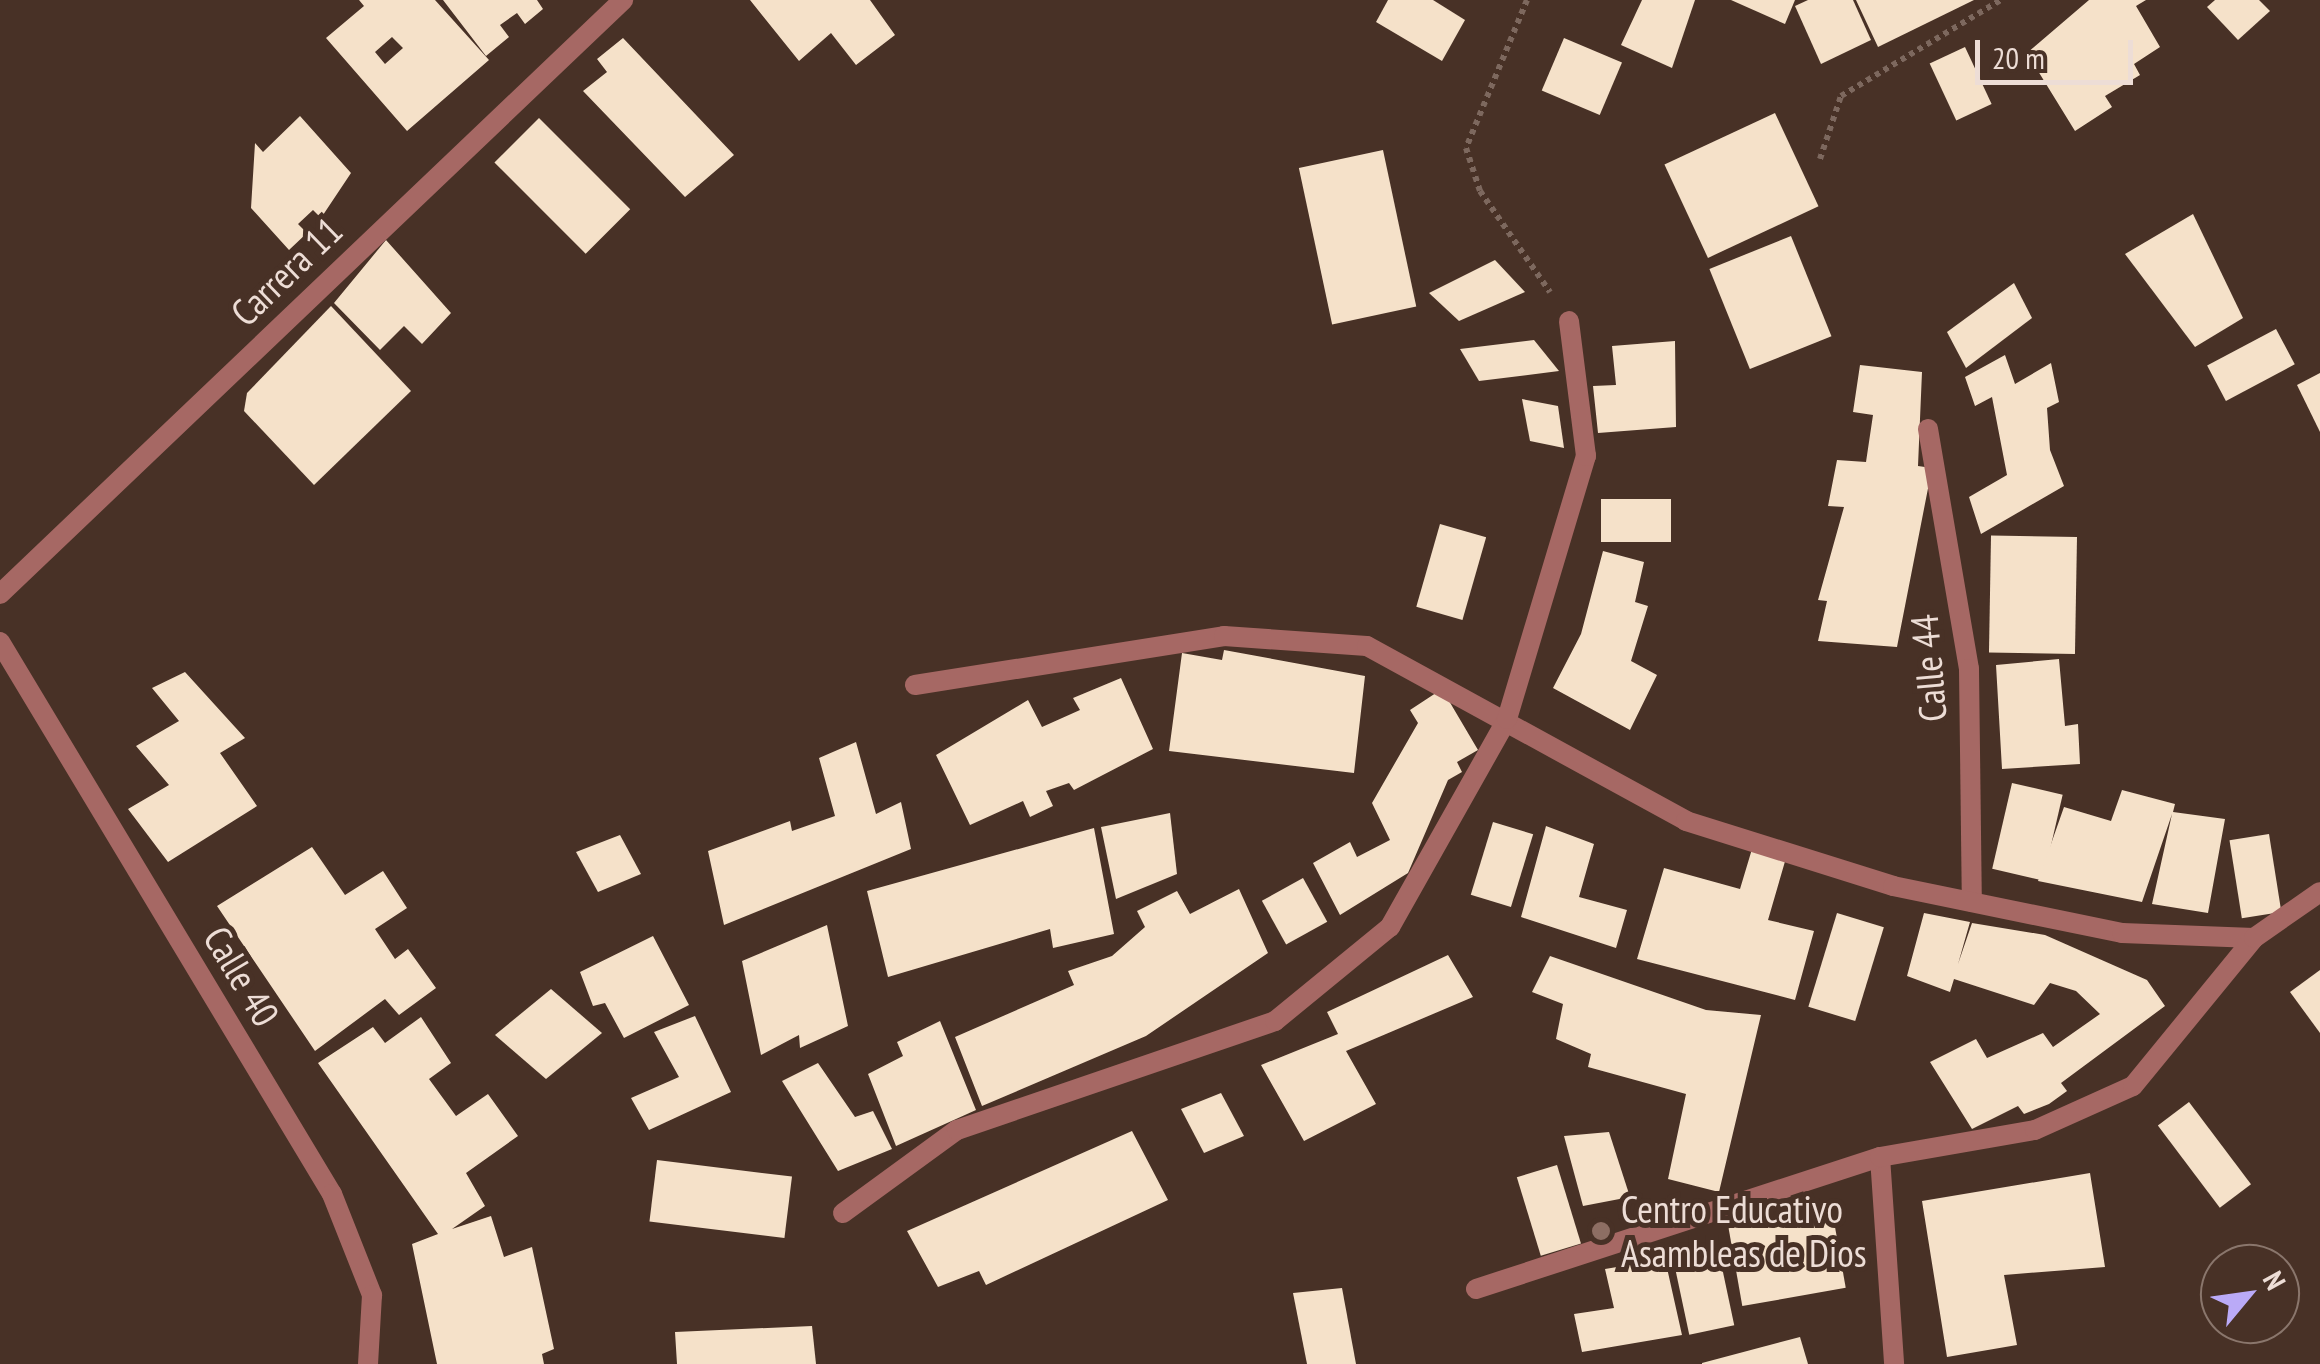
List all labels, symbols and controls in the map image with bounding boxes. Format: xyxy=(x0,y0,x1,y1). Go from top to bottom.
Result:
scale bar xyxy=(1980,20,2138,82)
text: 20 m xyxy=(1992,38,2045,77)
street label: Carrera 11 xyxy=(221,207,351,335)
street label: Calle 44 xyxy=(1901,612,1955,724)
street label: Calle 40 xyxy=(195,918,289,1034)
place label: Centro Educativo Asambleas de Dios xyxy=(1621,1186,1867,1276)
marker: Centro Educativo Asambleas de Dios xyxy=(1590,1220,1612,1242)
north arrow xyxy=(2200,1244,2300,1344)
text: N xyxy=(2255,1265,2295,1296)

